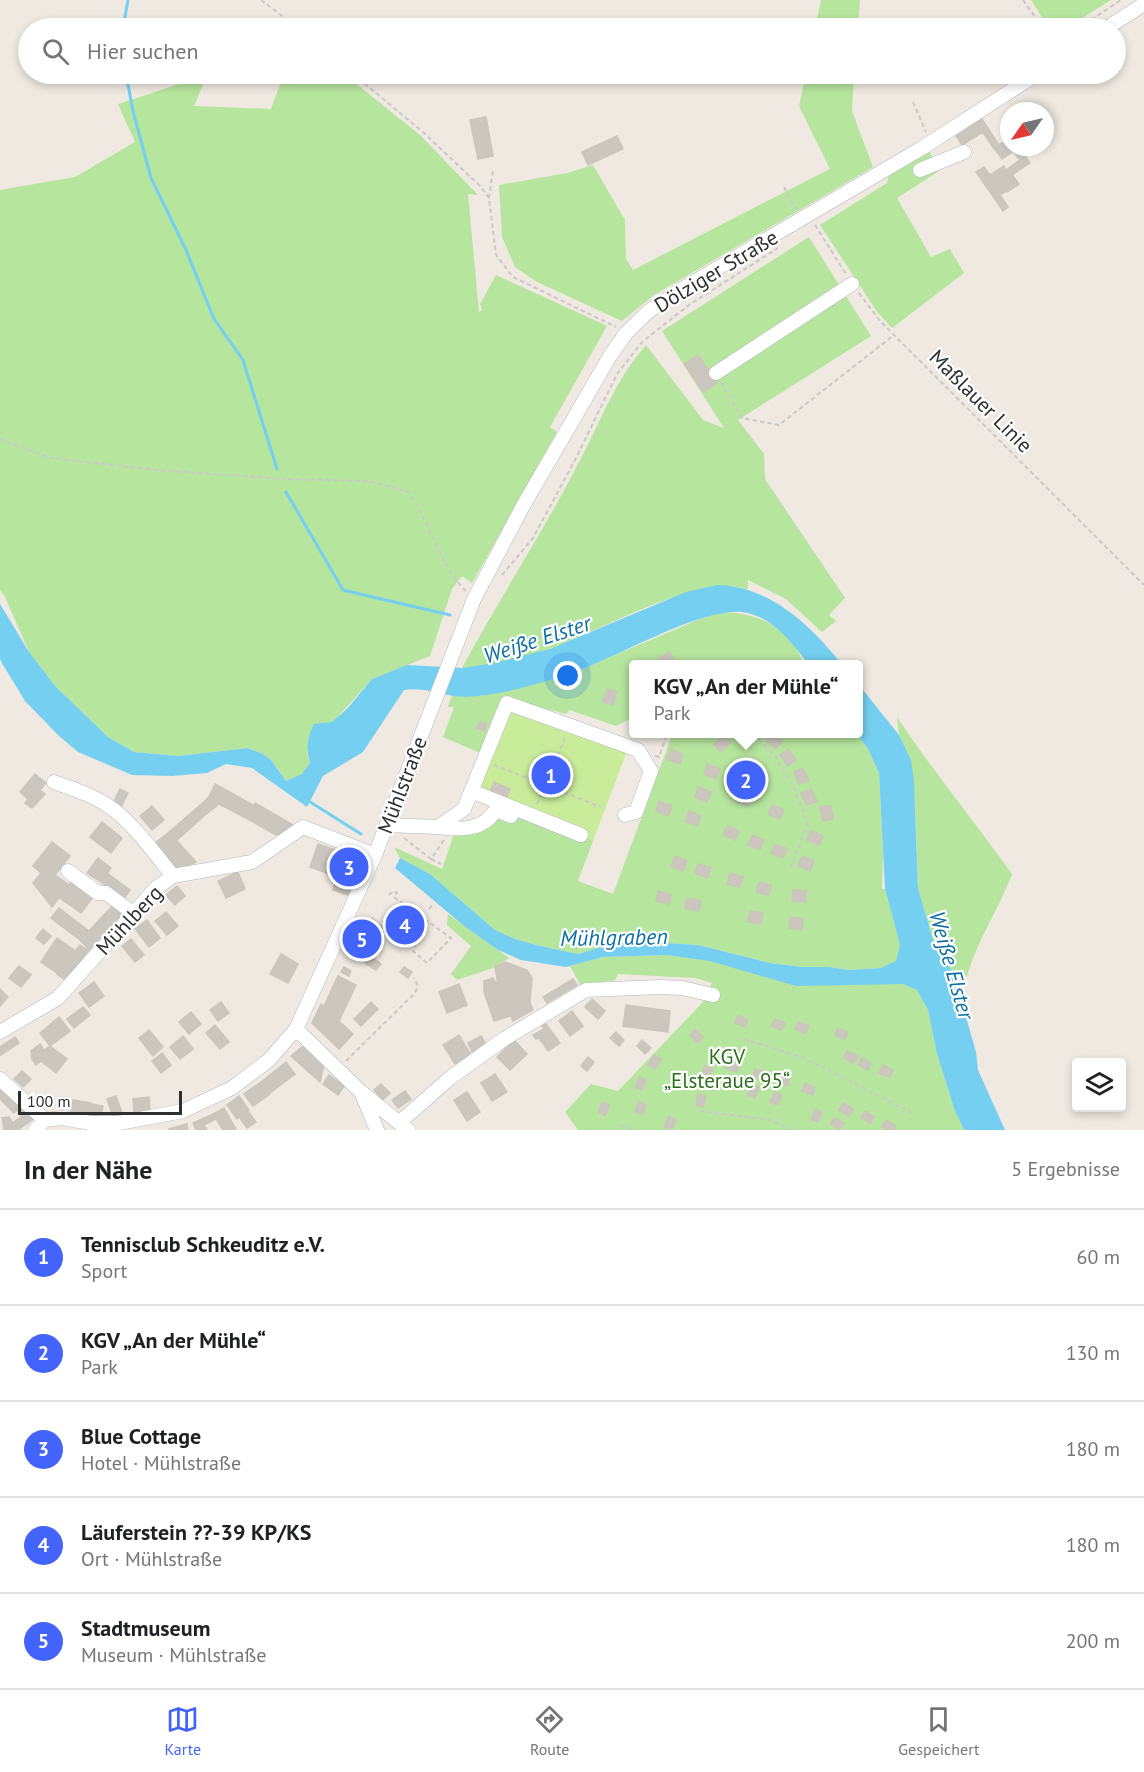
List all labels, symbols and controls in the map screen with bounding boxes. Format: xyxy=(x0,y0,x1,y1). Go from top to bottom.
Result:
search box xyxy=(18,18,1126,84)
icon: search xyxy=(39,35,72,68)
text: Hier suchen xyxy=(87,37,199,65)
north arrow xyxy=(1000,102,1054,156)
street label: Dölziger Straße xyxy=(649,223,783,319)
street label: Maßlauer Linie xyxy=(924,344,1038,458)
water label: Weiße Elster xyxy=(480,608,596,669)
popup xyxy=(629,660,863,738)
your location xyxy=(553,661,582,690)
text: KGV „An der Mühle“ xyxy=(654,672,839,700)
text: Park xyxy=(654,700,690,726)
street label: Mühlstraße xyxy=(371,732,433,838)
pin: 1 xyxy=(532,752,570,798)
pin: 2 xyxy=(726,758,766,802)
pin: 3 xyxy=(330,844,368,890)
street label: Mühlberg xyxy=(90,879,168,961)
pin: 4 xyxy=(386,902,424,948)
water label: Weiße Elster xyxy=(923,908,981,1024)
pin: 5 xyxy=(342,916,382,962)
water label: Mühlgraben xyxy=(560,922,668,952)
park label: KGV „Elsteraue 95“ xyxy=(664,1043,790,1094)
map controls xyxy=(1072,1058,1126,1112)
button: layers xyxy=(1072,1058,1126,1112)
scale bar xyxy=(18,1088,182,1116)
text: 100 m xyxy=(27,1091,70,1111)
text: In der Nähe xyxy=(24,1153,152,1186)
text: 5 Ergebnisse xyxy=(1011,1156,1120,1182)
text: Tennisclub Schkeuditz e.V. xyxy=(81,1230,325,1258)
text: 1 xyxy=(38,1244,49,1270)
text: 60 m xyxy=(1077,1244,1120,1270)
text: Sport xyxy=(81,1258,127,1284)
text: KGV „An der Mühle“ xyxy=(81,1326,266,1354)
text: 2 xyxy=(38,1340,49,1366)
text: 130 m xyxy=(1066,1340,1120,1366)
text: Park xyxy=(81,1354,118,1380)
text: Blue Cottage xyxy=(81,1422,201,1450)
text: 3 xyxy=(38,1436,49,1462)
text: 180 m xyxy=(1066,1436,1120,1462)
text: Hotel · Mühlstraße xyxy=(81,1450,241,1476)
text: Läuferstein ??-39 KP/KS xyxy=(81,1518,311,1546)
text: 4 xyxy=(38,1532,49,1558)
text: 180 m xyxy=(1066,1532,1120,1558)
text: Ort · Mühlstraße xyxy=(81,1546,222,1572)
text: Stadtmuseum xyxy=(81,1614,210,1642)
text: 5 xyxy=(38,1628,49,1654)
text: 200 m xyxy=(1066,1628,1120,1654)
text: Museum · Mühlstraße xyxy=(81,1642,267,1668)
tab: Karte xyxy=(164,1703,201,1759)
tab: Route xyxy=(530,1703,569,1759)
tab: Gespeichert xyxy=(898,1703,980,1759)

